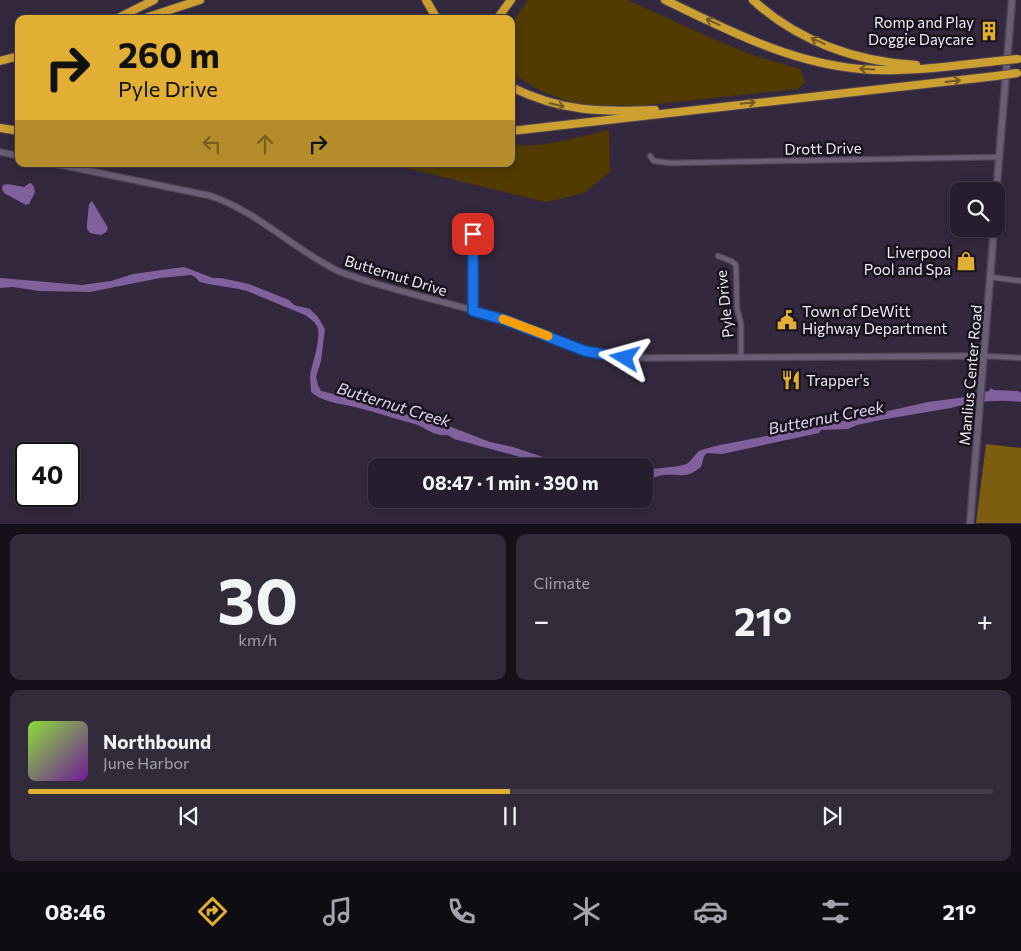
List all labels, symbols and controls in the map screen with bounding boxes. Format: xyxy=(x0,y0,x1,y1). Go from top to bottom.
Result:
place label: Romp and Play Doggie Daycare xyxy=(868,13,974,48)
one-way arrow xyxy=(706,17,721,26)
building icon: Romp and Play Doggie Daycare xyxy=(978,20,1000,42)
text: 260 m xyxy=(118,32,220,75)
icon: right xyxy=(35,35,100,100)
one-way arrow xyxy=(811,36,826,46)
one-way arrow xyxy=(859,64,875,73)
text: Pyle Drive xyxy=(118,75,218,102)
one-way arrow xyxy=(944,76,960,86)
one-way arrow xyxy=(739,98,755,108)
one-way arrow xyxy=(548,101,564,110)
icon: left xyxy=(198,130,226,158)
icon: ahead xyxy=(251,130,279,158)
icon: right xyxy=(304,130,332,158)
street label: Drott Drive xyxy=(784,138,862,158)
map controls xyxy=(950,182,1005,237)
button: search xyxy=(950,182,1005,237)
pin xyxy=(452,213,494,255)
icon: arrive xyxy=(459,220,487,248)
place label: Liverpool Pool and Spa xyxy=(864,243,951,278)
shop icon: Liverpool Pool and Spa xyxy=(955,250,977,272)
street label: Butternut Drive xyxy=(342,251,450,299)
street label: Pyle Drive xyxy=(711,269,737,339)
place label: Town of DeWitt Highway Department xyxy=(802,302,947,337)
street label: Manlius Center Road xyxy=(955,304,985,446)
public building icon: Town of DeWitt Highway Department xyxy=(776,309,798,331)
position arrow xyxy=(598,331,650,383)
restaurant icon: Trapper's xyxy=(780,369,802,391)
place label: Trapper's xyxy=(806,371,870,389)
water label: Butternut Creek xyxy=(335,378,453,430)
water label: Butternut Creek xyxy=(767,396,886,438)
speed limit sign: 40 xyxy=(15,442,80,507)
text: 08:47 · 1 min · 390 m xyxy=(422,471,599,494)
text: 30 xyxy=(217,558,298,637)
text: Climate xyxy=(534,573,590,592)
text: 21° xyxy=(734,597,792,644)
text: − xyxy=(534,603,549,637)
text: + xyxy=(977,603,993,637)
text: km/h xyxy=(238,630,277,649)
text: Northbound xyxy=(103,730,211,753)
text: June Harbor xyxy=(103,753,189,772)
icon: previous xyxy=(175,802,203,830)
icon: pause xyxy=(496,802,524,830)
icon: next xyxy=(818,802,846,830)
icon: directions xyxy=(195,894,230,929)
icon: music xyxy=(320,894,355,929)
icon: phone xyxy=(444,894,479,929)
icon: climate xyxy=(569,894,604,929)
icon: car xyxy=(693,894,728,929)
icon: filters xyxy=(818,894,853,929)
text: 08:46 xyxy=(45,898,106,925)
text: 21° xyxy=(942,898,976,925)

